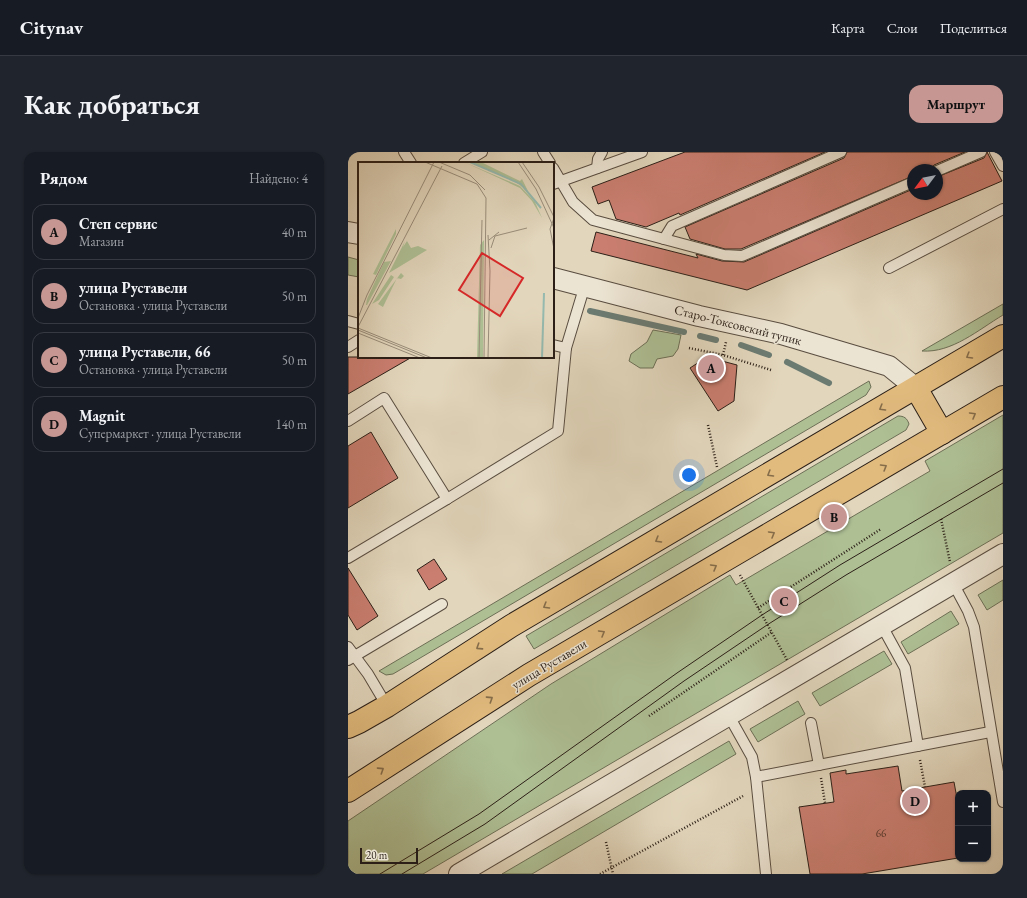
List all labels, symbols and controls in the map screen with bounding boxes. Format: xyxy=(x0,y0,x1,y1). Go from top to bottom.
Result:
text: Citynav xyxy=(20,15,83,40)
text: Карта xyxy=(831,19,865,37)
text: Слои xyxy=(887,19,918,37)
text: Поделиться xyxy=(940,19,1007,37)
button: Маршрут xyxy=(909,85,1003,123)
text: Как добраться xyxy=(24,86,200,122)
inset map xyxy=(358,162,554,358)
north arrow xyxy=(907,164,943,200)
text: Рядом xyxy=(40,167,88,189)
text: Найдено: 4 xyxy=(249,170,308,187)
text: Степ сервис xyxy=(79,214,158,233)
text: A xyxy=(49,224,59,241)
text: 40 m xyxy=(282,224,307,241)
text: Магазин xyxy=(79,233,124,250)
text: улица Руставели xyxy=(79,278,187,297)
text: B xyxy=(50,288,58,305)
text: 50 m xyxy=(282,288,307,305)
text: Остановка · улица Руставели xyxy=(79,297,227,314)
street label: Старо-Токсовский тупик xyxy=(673,301,804,349)
text: улица Руставели, 66 xyxy=(79,342,210,361)
text: C xyxy=(49,352,59,369)
text: 50 m xyxy=(282,352,307,369)
one-way arrow xyxy=(966,352,973,359)
pin: A xyxy=(698,353,724,383)
text: Остановка · улица Руставели xyxy=(79,361,227,378)
one-way arrow xyxy=(879,403,886,410)
text: Magnit xyxy=(79,406,125,425)
one-way arrow xyxy=(969,413,976,420)
text: D xyxy=(49,416,59,433)
text: 140 m xyxy=(276,416,307,433)
text: Супермаркет · улица Руставели xyxy=(79,425,241,442)
your location xyxy=(679,465,699,485)
one-way arrow xyxy=(880,465,887,472)
one-way arrow xyxy=(767,469,774,476)
pin: B xyxy=(821,502,847,532)
one-way arrow xyxy=(768,531,775,538)
one-way arrow xyxy=(655,535,662,542)
one-way arrow xyxy=(710,565,717,572)
pin: C xyxy=(771,586,797,616)
one-way arrow xyxy=(543,601,550,608)
one-way arrow xyxy=(598,630,605,637)
street label: улица Руставели xyxy=(508,635,590,693)
one-way arrow xyxy=(476,643,483,650)
one-way arrow xyxy=(486,697,493,704)
one-way arrow xyxy=(377,767,384,774)
pin: D xyxy=(902,786,928,816)
map controls xyxy=(955,790,991,862)
button: + xyxy=(955,790,991,826)
house number: 66 xyxy=(876,826,887,840)
button: − xyxy=(955,826,991,862)
scale bar xyxy=(360,846,418,865)
text: 20 m xyxy=(366,848,387,862)

